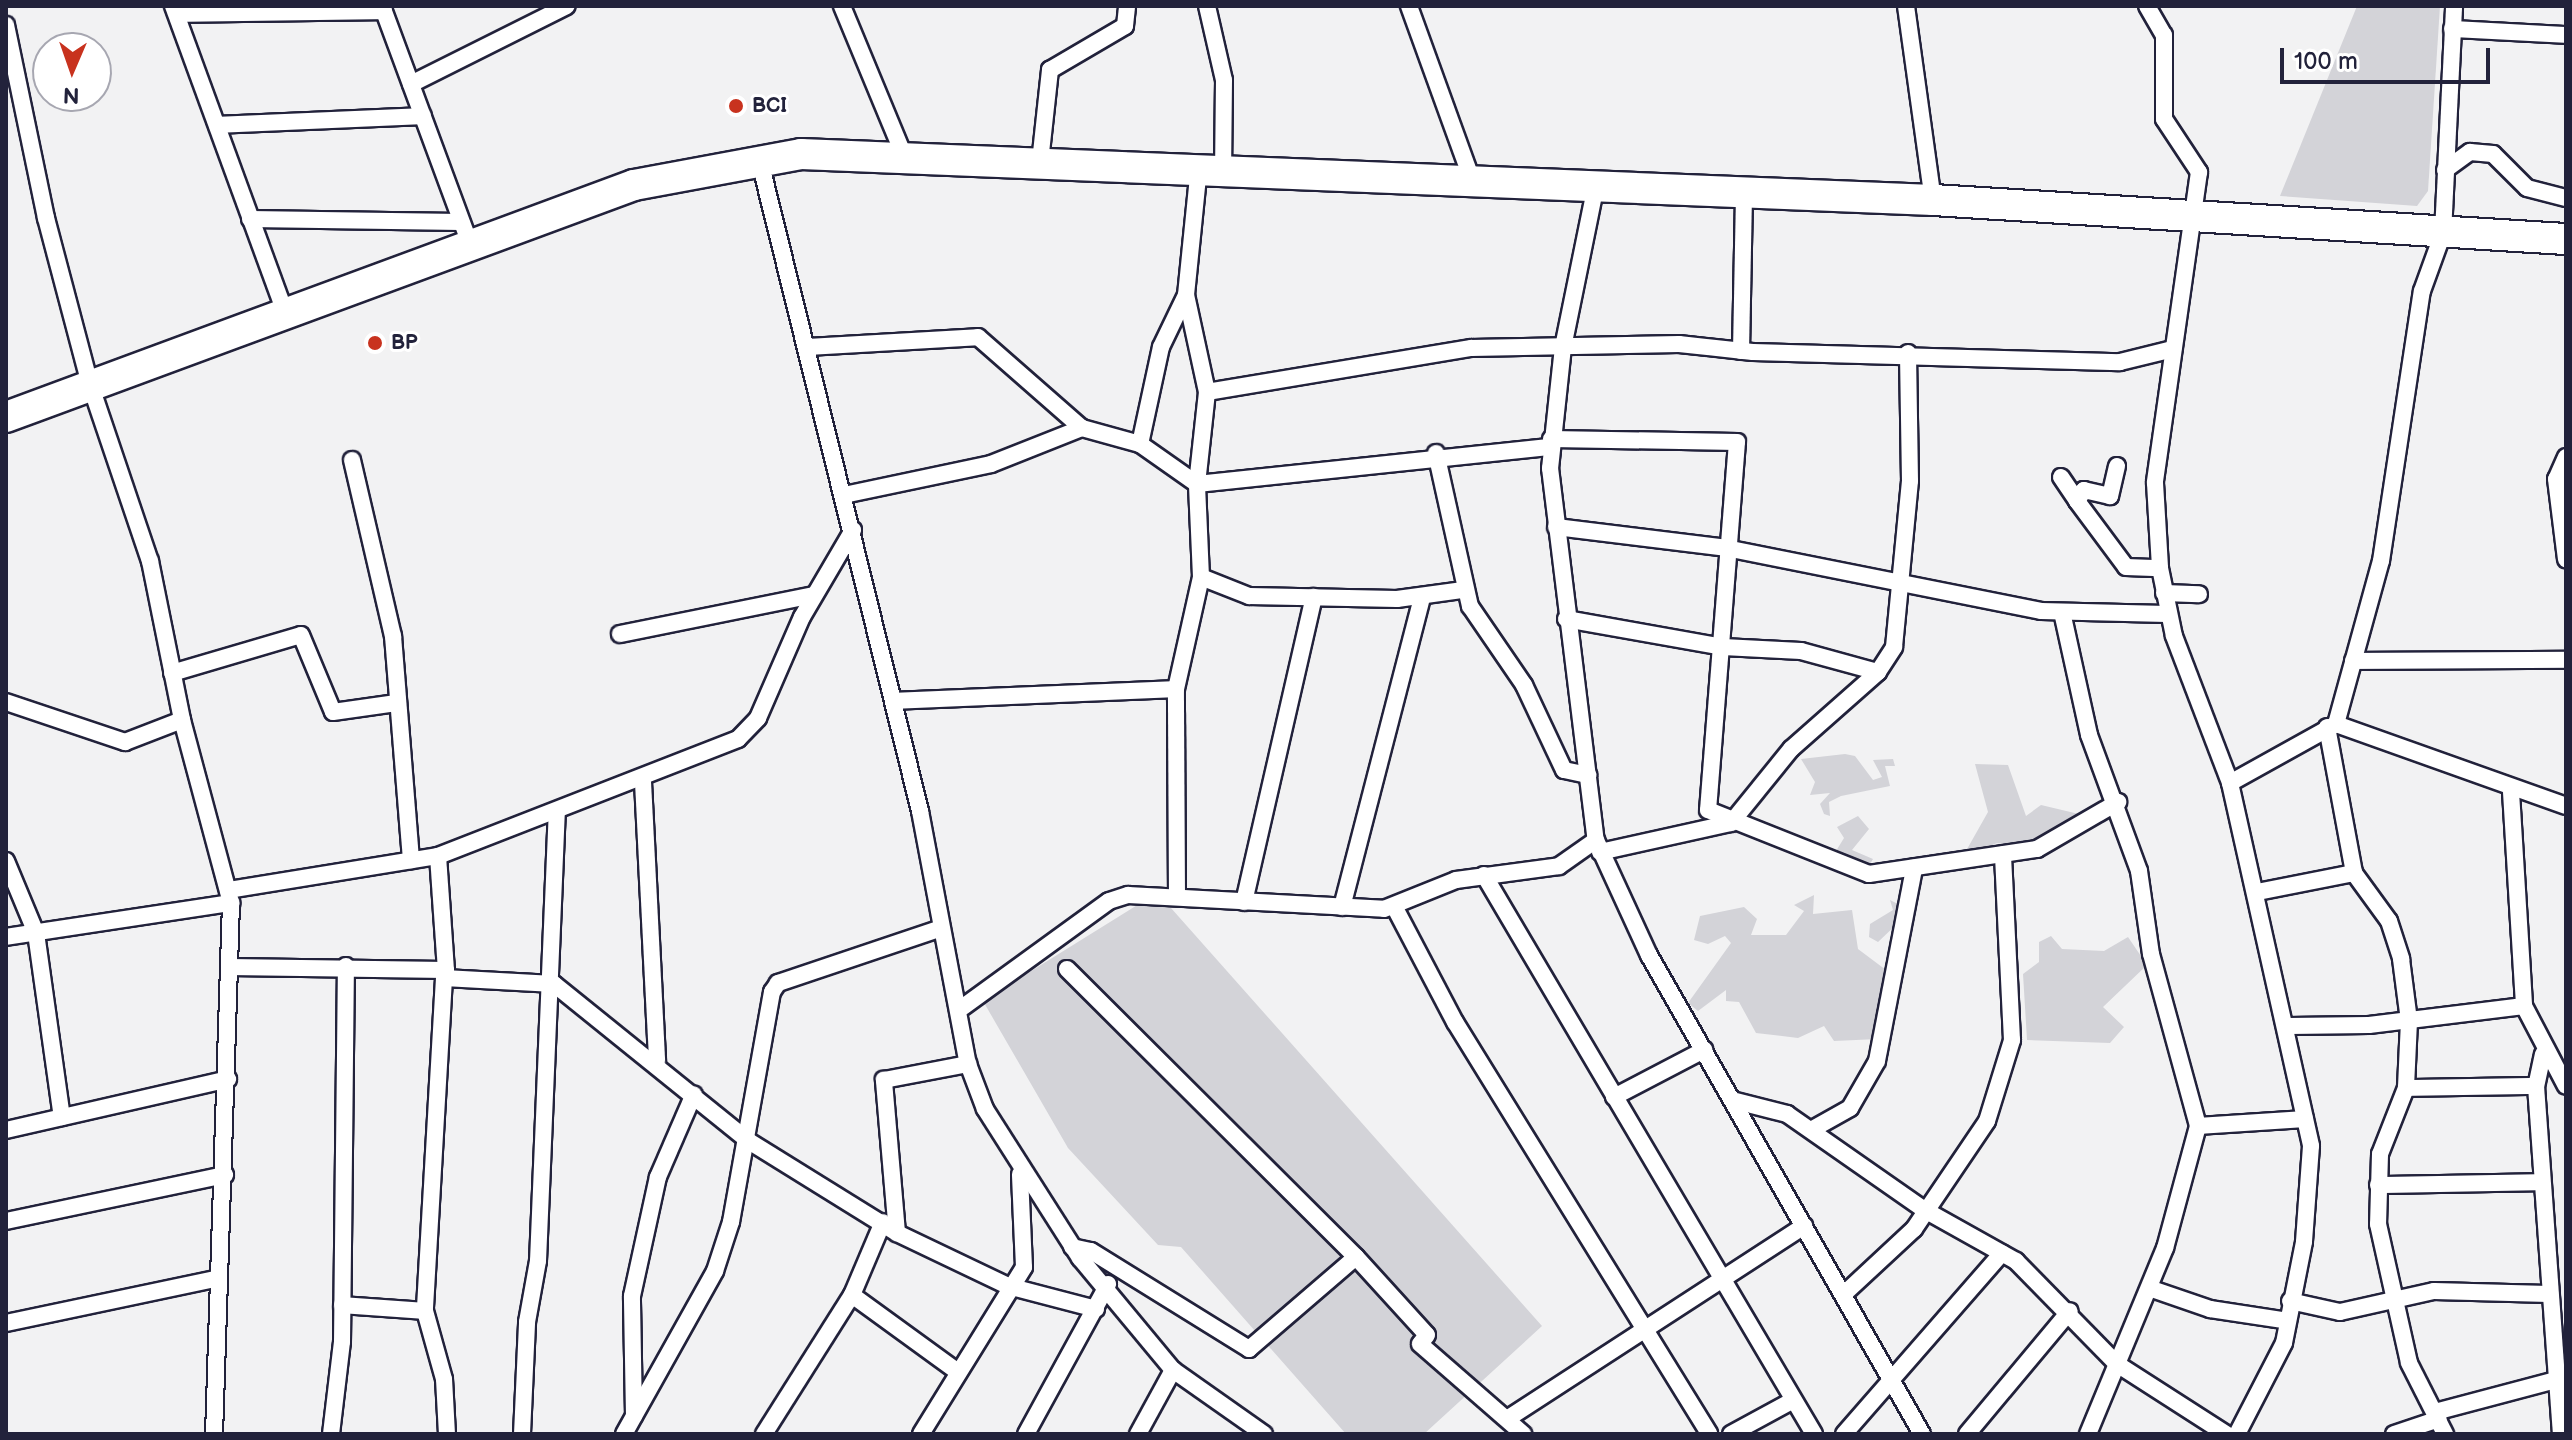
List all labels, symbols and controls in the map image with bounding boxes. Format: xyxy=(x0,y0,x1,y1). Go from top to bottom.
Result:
north arrow xyxy=(32,32,112,112)
scale bar xyxy=(2284,32,2494,82)
text: 100 m xyxy=(2294,47,2358,76)
text: N xyxy=(62,81,80,108)
place label: BCI xyxy=(752,94,787,118)
marker: BCI xyxy=(727,97,745,115)
place label: BP xyxy=(391,331,418,355)
marker: BP xyxy=(366,334,384,352)

